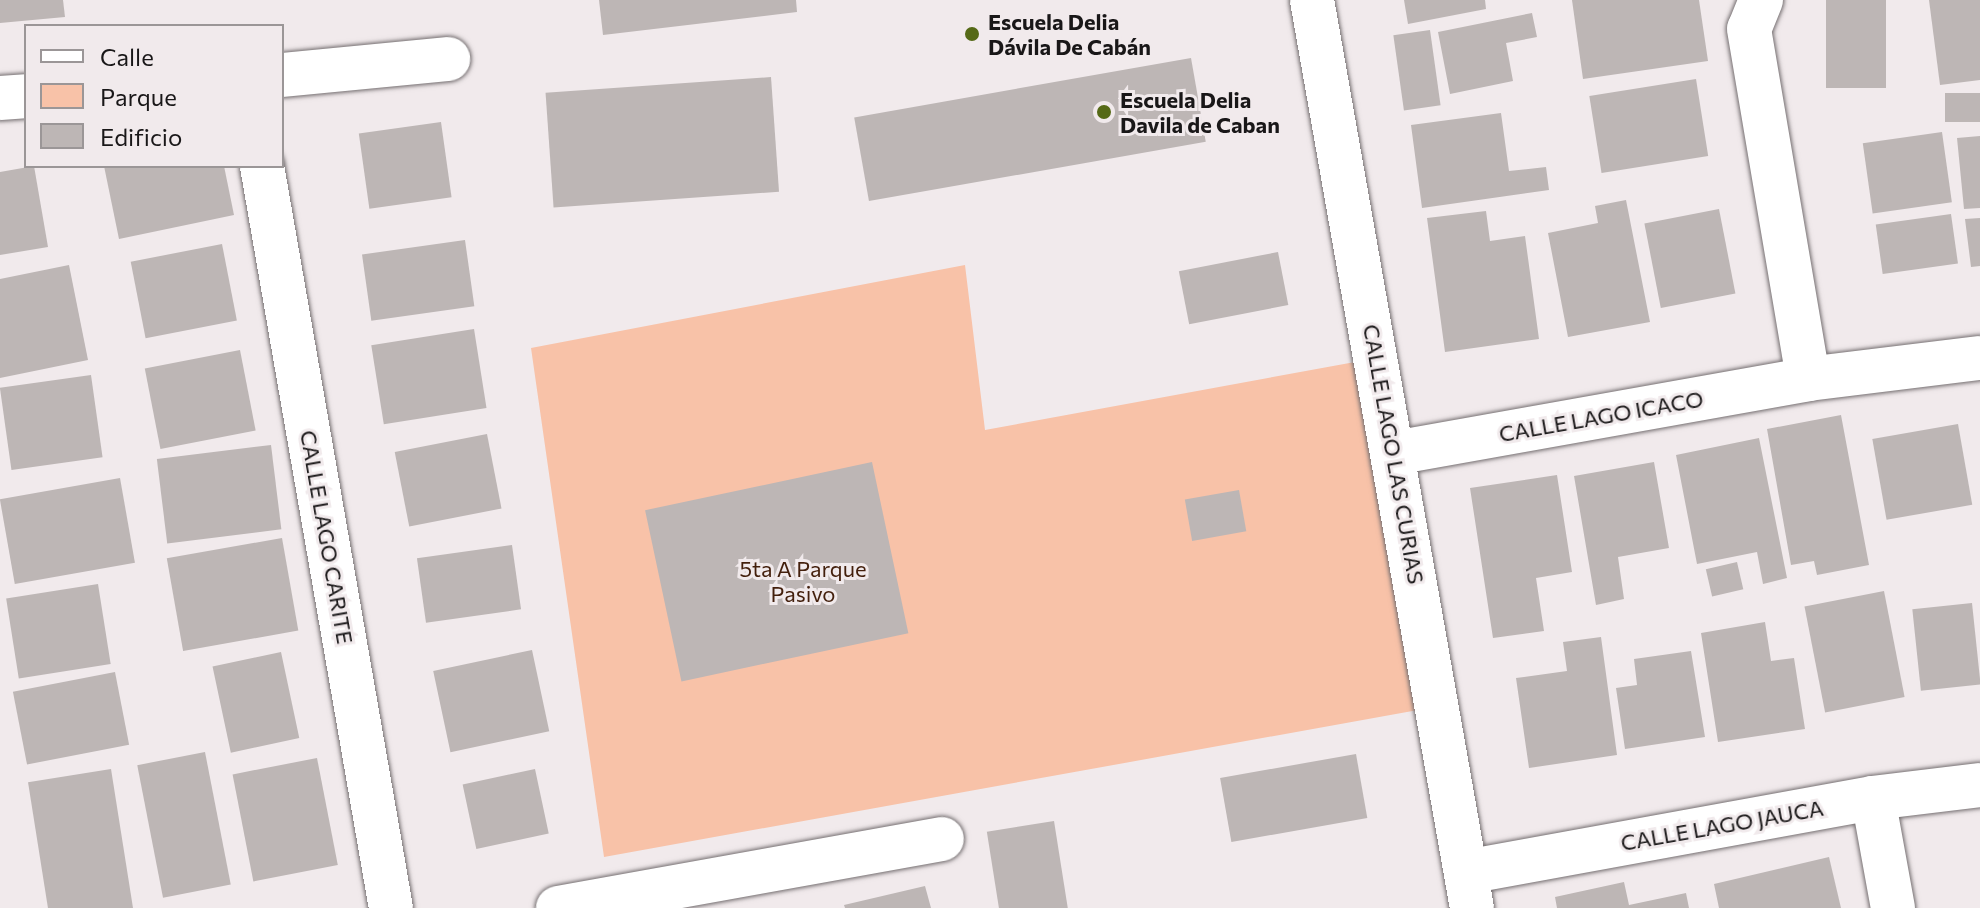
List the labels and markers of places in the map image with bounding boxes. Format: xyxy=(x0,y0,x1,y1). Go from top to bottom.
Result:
place label: Escuela Delia Dávila De Cabán xyxy=(988,8,1151,60)
marker: Escuela Delia Dávila De Cabán xyxy=(963,25,981,43)
place label: Escuela Delia Davila de Caban xyxy=(1120,86,1280,138)
marker: Escuela Delia Davila de Caban xyxy=(1095,103,1113,121)

